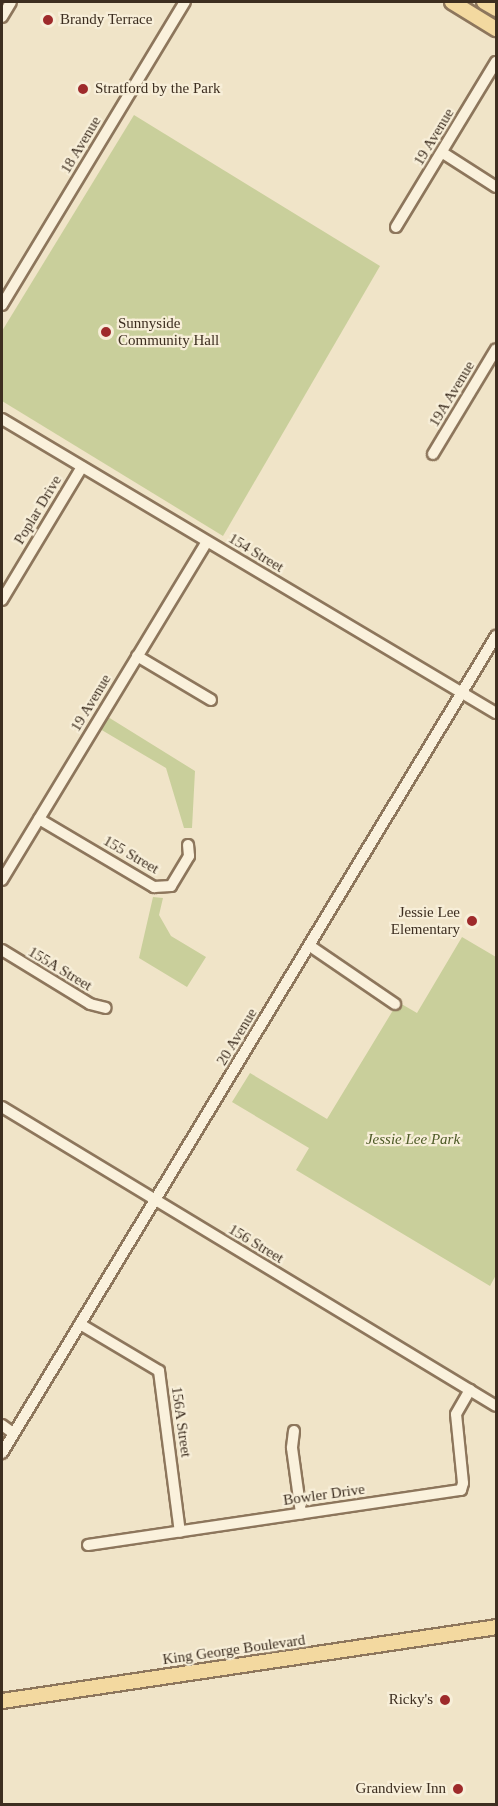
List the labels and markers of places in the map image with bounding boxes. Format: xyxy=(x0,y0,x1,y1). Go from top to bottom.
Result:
place label: Brandy Terrace xyxy=(60,11,153,29)
marker: Brandy Terrace xyxy=(41,13,55,27)
place label: Stratford by the Park xyxy=(95,80,220,98)
marker: Stratford by the Park xyxy=(76,82,90,96)
place label: Sunnyside Community Hall xyxy=(118,314,219,349)
marker: Sunnyside Community Hall xyxy=(99,325,113,339)
place label: Jessie Lee Elementary xyxy=(391,903,460,938)
marker: Jessie Lee Elementary xyxy=(465,914,479,928)
place label: Ricky's xyxy=(389,1691,433,1709)
marker: Ricky's xyxy=(438,1693,452,1707)
place label: Grandview Inn xyxy=(356,1780,446,1798)
marker: Grandview Inn xyxy=(451,1782,465,1796)

